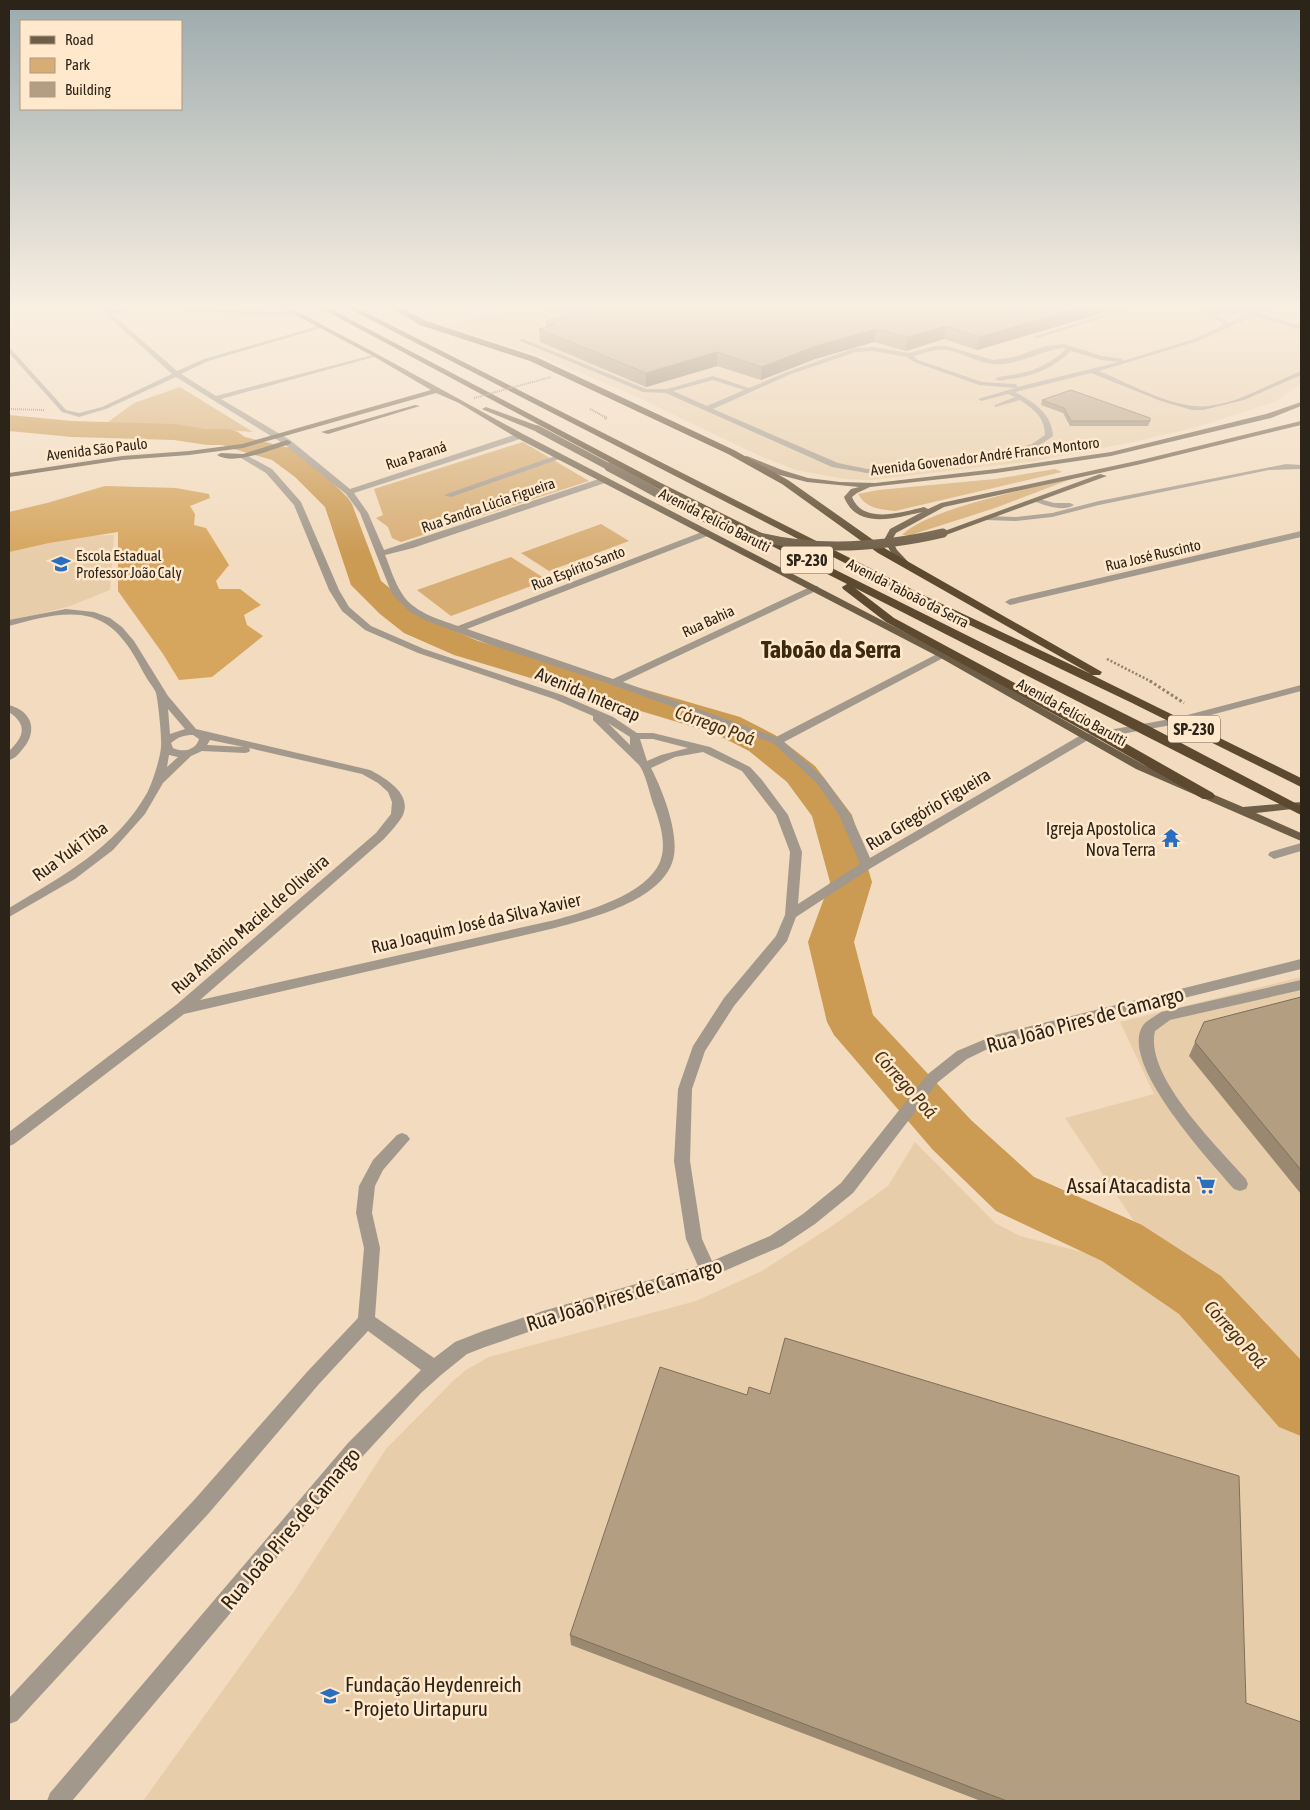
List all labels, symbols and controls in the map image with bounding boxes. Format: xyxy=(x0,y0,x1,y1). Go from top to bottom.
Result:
legend xyxy=(20,20,182,110)
text: Road xyxy=(65,31,94,48)
text: Park xyxy=(65,56,90,73)
text: Building xyxy=(65,81,111,98)
street label: Avenida São Paulo xyxy=(46,434,148,464)
street label: Avenida Govenador André Franco Montoro xyxy=(870,434,1100,478)
street label: Rua Paraná xyxy=(383,437,449,473)
street label: Rua Sandra Lúcia Figueira xyxy=(419,474,557,536)
street label: Avenida Felício Barutti xyxy=(656,485,774,555)
street label: Rua José Ruscinto xyxy=(1104,536,1202,574)
street label: Rua Espírito Santo xyxy=(529,542,627,594)
road number: SP-230 xyxy=(781,546,833,574)
place label: Escola Estadual Professor João Caly xyxy=(76,547,182,581)
school or university icon: Escola Estadual Professor João Caly xyxy=(50,553,72,575)
street label: Avenida Taboão da Serra xyxy=(844,555,972,631)
street label: Rua Bahia xyxy=(679,602,737,640)
district label: Taboão da Serra xyxy=(761,636,901,663)
street label: Avenida Intercap xyxy=(532,662,644,726)
street label: Avenida Felício Barutti xyxy=(1014,675,1130,749)
water label: Córrego Poá xyxy=(672,700,758,750)
road number: SP-230 xyxy=(1168,716,1220,742)
street label: Rua Gregório Figueira xyxy=(862,764,994,854)
street label: Rua Yuki Tiba xyxy=(28,817,112,885)
place label: Igreja Apostolica Nova Terra xyxy=(1046,818,1156,860)
temple icon: Igreja Apostolica Nova Terra xyxy=(1160,827,1182,849)
street label: Rua Antônio Maciel de Oliveira xyxy=(167,850,333,998)
street label: Rua Joaquim José da Silva Xavier xyxy=(369,889,583,957)
street label: Rua João Pires de Camargo xyxy=(984,981,1186,1057)
water label: Córrego Poá xyxy=(870,1046,942,1122)
place label: Assaí Atacadista xyxy=(1067,1173,1191,1197)
supermarket icon: Assaí Atacadista xyxy=(1195,1174,1217,1196)
street label: Rua João Pires de Camargo xyxy=(523,1253,725,1335)
water label: Córrego Poá xyxy=(1200,1296,1272,1372)
street label: Rua João Pires de Camargo xyxy=(215,1442,365,1614)
place label: Fundação Heydenreich - Projeto Uirtapuru xyxy=(345,1672,522,1720)
school or university icon: Fundação Heydenreich - Projeto Uirtapuru xyxy=(319,1685,341,1707)

